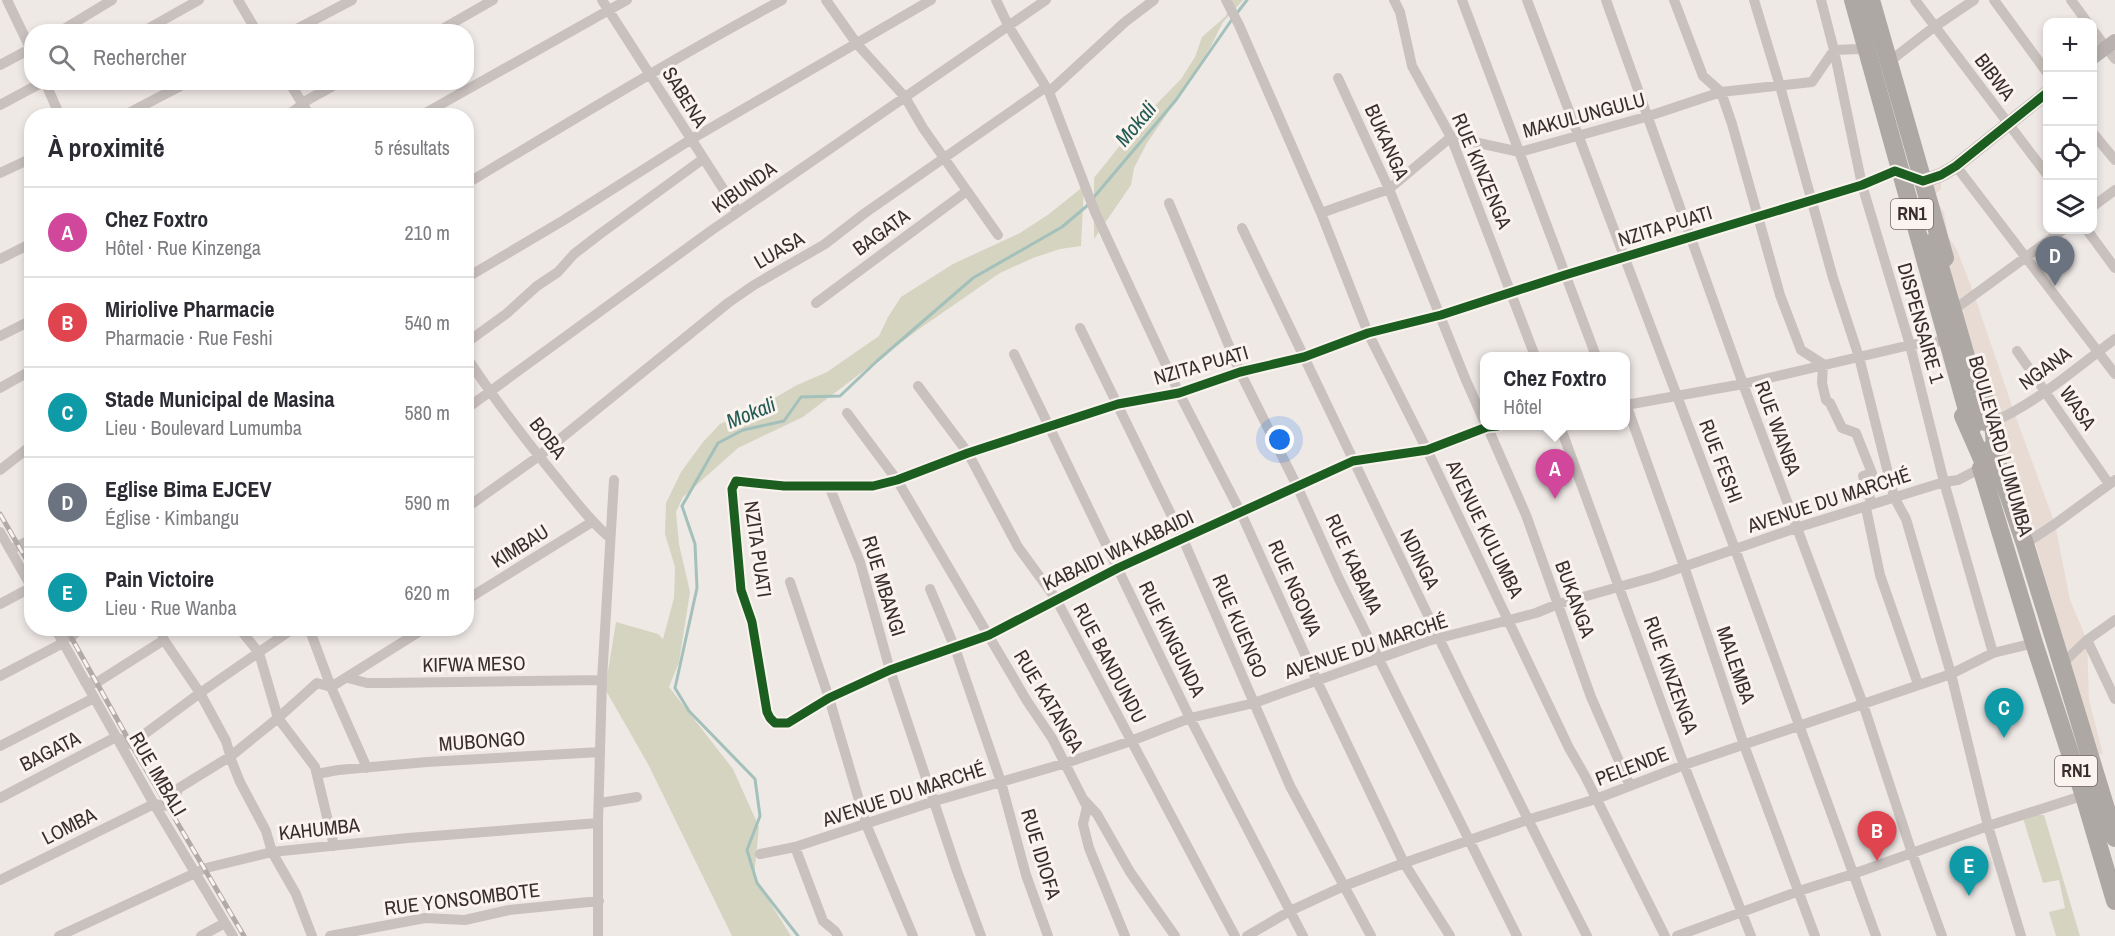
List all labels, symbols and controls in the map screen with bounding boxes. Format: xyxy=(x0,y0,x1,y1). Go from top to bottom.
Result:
map controls xyxy=(2043,18,2097,234)
button: + xyxy=(2043,18,2097,72)
search box xyxy=(24,24,474,90)
icon: search xyxy=(45,41,78,74)
text: Rechercher xyxy=(93,42,186,72)
street label: BIBWA xyxy=(1969,48,2022,106)
street label: SABENA xyxy=(656,61,715,132)
button: − xyxy=(2043,72,2097,126)
street label: MAKULUNGULU xyxy=(1520,85,1648,144)
water label: Mokali xyxy=(1108,95,1163,152)
street label: BUKANGA xyxy=(1359,100,1416,184)
street label: RUE KINZENGA xyxy=(1446,109,1519,233)
button: locate xyxy=(2043,126,2097,180)
text: À proximité xyxy=(48,130,165,165)
text: 5 résultats xyxy=(374,134,450,161)
street label: KIBUNDA xyxy=(706,155,781,219)
button: layers xyxy=(2043,180,2097,234)
street label: NZITA PUATI xyxy=(1615,198,1715,253)
road number: RN1 xyxy=(1891,199,1933,229)
street label: BAGATA xyxy=(847,202,915,261)
text: Chez Foxtro xyxy=(105,204,208,234)
text: A xyxy=(62,219,73,246)
text: 210 m xyxy=(404,219,450,246)
street label: LUASA xyxy=(749,224,809,275)
text: Hôtel · Rue Kinzenga xyxy=(105,234,261,261)
pin: D xyxy=(2036,236,2074,286)
street label: DISPENSAIRE 1 xyxy=(1891,260,1952,386)
text: Miriolive Pharmacie xyxy=(105,294,274,324)
text: B xyxy=(62,309,73,336)
text: 540 m xyxy=(404,309,450,336)
text: Pharmacie · Rue Feshi xyxy=(105,324,273,351)
street label: NZITA PUATI xyxy=(1151,338,1251,391)
street label: NGANA xyxy=(2013,340,2076,396)
popup xyxy=(1480,352,1630,430)
street label: BOULEVARD LUMUMBA xyxy=(1963,352,2040,539)
text: Chez Foxtro xyxy=(1503,363,1607,393)
street label: RUE WANBA xyxy=(1749,377,1808,479)
street label: WASA xyxy=(2054,380,2103,435)
text: Stade Municipal de Masina xyxy=(105,384,335,414)
water label: Mokali xyxy=(722,390,780,435)
text: Hôtel xyxy=(1503,393,1542,420)
text: C xyxy=(62,399,73,426)
text: 580 m xyxy=(404,399,450,426)
street label: BOBA xyxy=(524,411,573,464)
text: Lieu · Boulevard Lumumba xyxy=(105,414,302,441)
street label: RUE FESHI xyxy=(1693,415,1750,506)
your location xyxy=(1265,425,1294,454)
pin: A xyxy=(1536,450,1574,499)
street label: AVENUE KULUMBA xyxy=(1440,455,1531,602)
street label: AVENUE DU MARCHÉ xyxy=(1743,460,1914,539)
text: Eglise Bima EJCEV xyxy=(105,474,271,504)
text: D xyxy=(62,489,73,516)
text: 590 m xyxy=(404,489,450,516)
street label: NZITA PUATI xyxy=(738,499,779,599)
street label: KABAIDI WA KABAIDI xyxy=(1038,503,1198,596)
text: Église · Kimbangu xyxy=(105,504,239,531)
street label: RUE KABAMA xyxy=(1319,509,1389,618)
street label: KIMBAU xyxy=(486,517,554,574)
street label: NDINGA xyxy=(1394,524,1447,593)
street label: RUE MBANGI xyxy=(856,532,913,639)
street label: RUE NGOWA xyxy=(1262,536,1329,640)
street label: BUKANGA xyxy=(1549,557,1602,641)
text: Pain Victoire xyxy=(105,564,214,594)
street label: RUE KUENGO xyxy=(1206,570,1274,682)
street label: RUE KINGUNDA xyxy=(1133,576,1212,701)
text: E xyxy=(62,579,73,606)
text: 620 m xyxy=(404,579,450,606)
text: Lieu · Rue Wanba xyxy=(105,594,237,621)
street label: RUE BANDUNDU xyxy=(1068,598,1153,727)
street label: AVENUE DU MARCHÉ xyxy=(1280,606,1451,685)
street label: RUE KINZENGA xyxy=(1638,612,1705,737)
street label: MALEMBA xyxy=(1711,623,1762,707)
street label: RUE KATANGA xyxy=(1008,644,1091,757)
street label: KIFWA MESO xyxy=(422,649,526,678)
pin: C xyxy=(1984,688,2024,738)
street label: BAGATA xyxy=(15,724,85,777)
street label: MUBONGO xyxy=(438,724,526,757)
street label: RUE IMBALI xyxy=(123,727,193,821)
street label: PELENDE xyxy=(1591,739,1672,792)
street label: AVENUE DU MARCHÉ xyxy=(818,754,989,833)
road number: RN1 xyxy=(2055,756,2097,786)
street label: LOMBA xyxy=(37,800,101,851)
street label: RUE IDIOFA xyxy=(1015,805,1068,902)
street label: KAHUMBA xyxy=(277,811,361,846)
pin: B xyxy=(1858,812,1896,861)
pin: E xyxy=(1950,846,1988,896)
street label: RUE YONSOMBOTE xyxy=(383,876,541,921)

